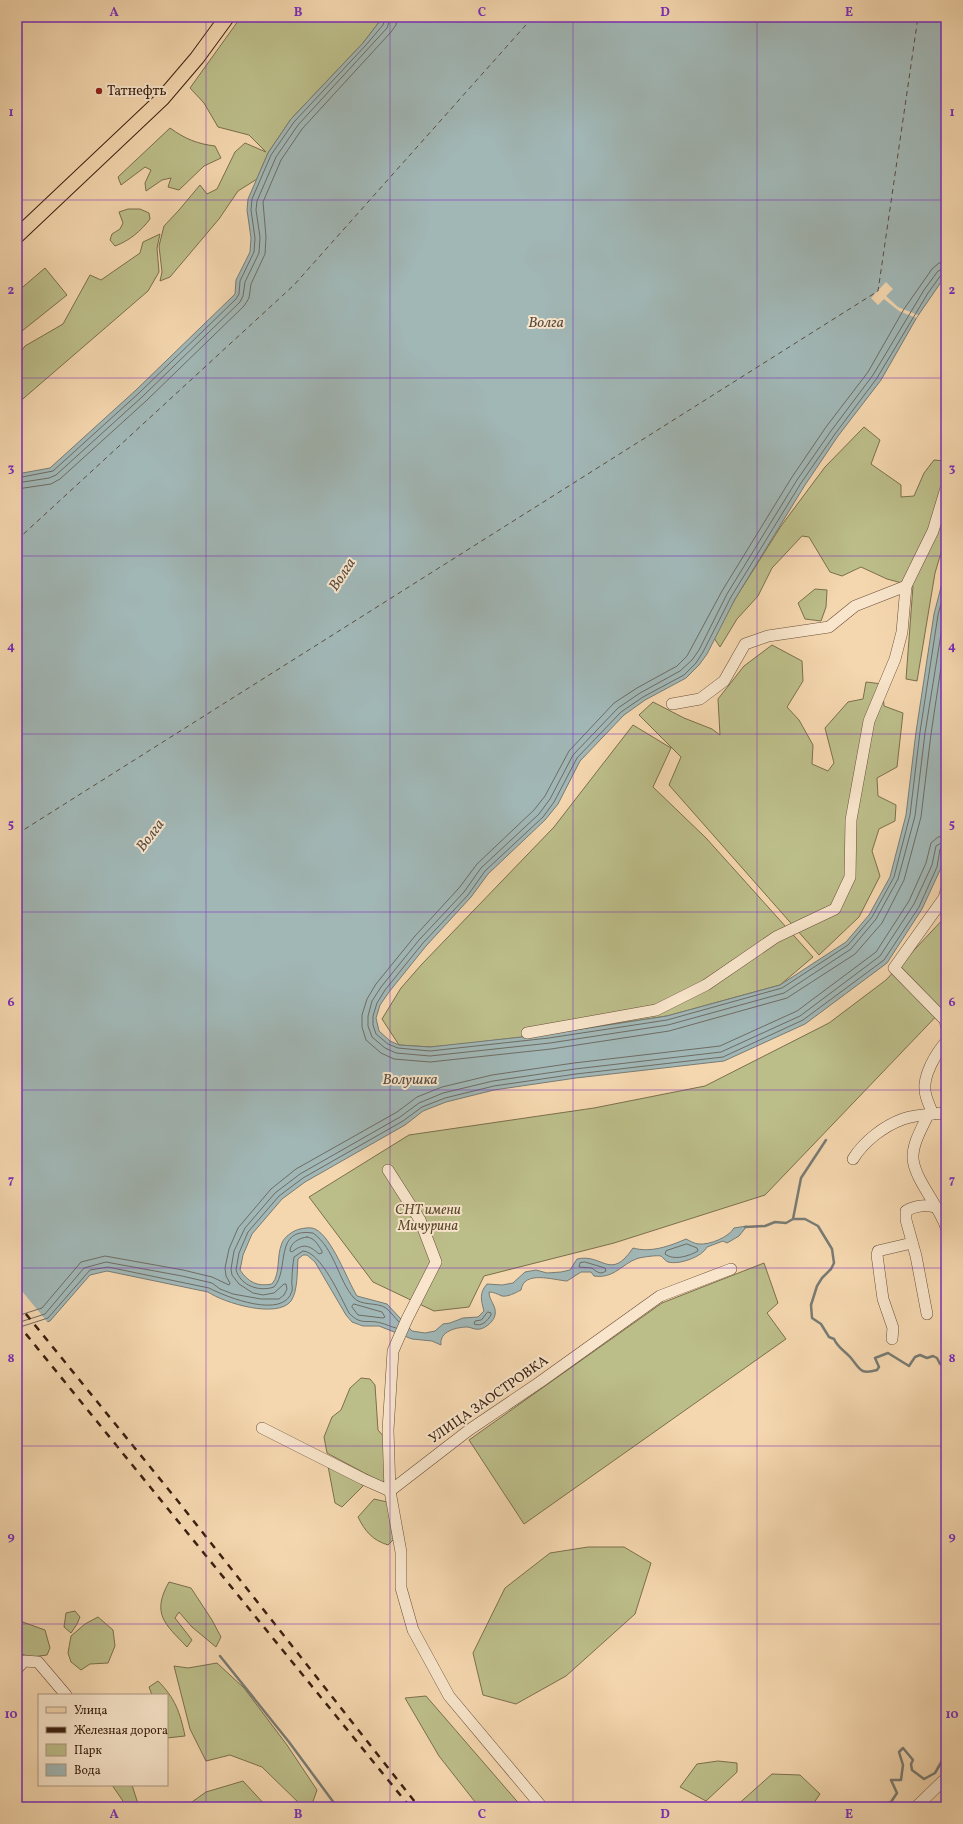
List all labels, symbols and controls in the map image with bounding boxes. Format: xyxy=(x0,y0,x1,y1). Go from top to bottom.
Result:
text: A xyxy=(109,4,119,22)
text: B xyxy=(294,4,303,22)
text: C xyxy=(478,4,486,22)
text: D xyxy=(660,4,670,22)
text: E xyxy=(845,4,853,22)
place label: Татнефть xyxy=(107,82,167,101)
marker: Татнефть xyxy=(94,86,104,96)
text: 1 xyxy=(8,104,14,122)
text: 1 xyxy=(949,104,955,122)
text: 2 xyxy=(8,282,15,300)
text: 2 xyxy=(949,282,956,300)
water label: Волга xyxy=(528,313,564,334)
text: 3 xyxy=(8,460,15,478)
text: 3 xyxy=(949,460,956,478)
water label: Волга xyxy=(325,554,361,596)
text: 4 xyxy=(7,638,15,656)
text: 4 xyxy=(948,638,956,656)
water label: Волга xyxy=(132,815,170,857)
text: 5 xyxy=(8,816,14,834)
text: 5 xyxy=(949,816,955,834)
text: 6 xyxy=(7,994,15,1012)
text: 6 xyxy=(948,994,956,1012)
water label: Волушка xyxy=(382,1070,438,1091)
text: 7 xyxy=(8,1172,14,1190)
text: 7 xyxy=(949,1172,955,1190)
park label: СНТ имени Мичурина xyxy=(395,1201,461,1236)
text: 8 xyxy=(7,1350,15,1368)
text: 8 xyxy=(948,1350,956,1368)
street label: УЛИЦА ЗАОСТРОВКА xyxy=(425,1351,553,1449)
text: 9 xyxy=(7,1528,15,1546)
text: 9 xyxy=(948,1528,956,1546)
legend xyxy=(38,1694,168,1786)
text: Улица xyxy=(74,1703,107,1719)
text: 10 xyxy=(4,1706,18,1724)
text: 10 xyxy=(945,1706,959,1724)
text: Железная дорога xyxy=(74,1723,168,1739)
text: Парк xyxy=(74,1743,102,1759)
text: Вода xyxy=(74,1763,101,1779)
text: A xyxy=(109,1806,119,1824)
text: B xyxy=(294,1806,303,1824)
text: C xyxy=(478,1806,486,1824)
text: D xyxy=(660,1806,670,1824)
text: E xyxy=(845,1806,853,1824)

